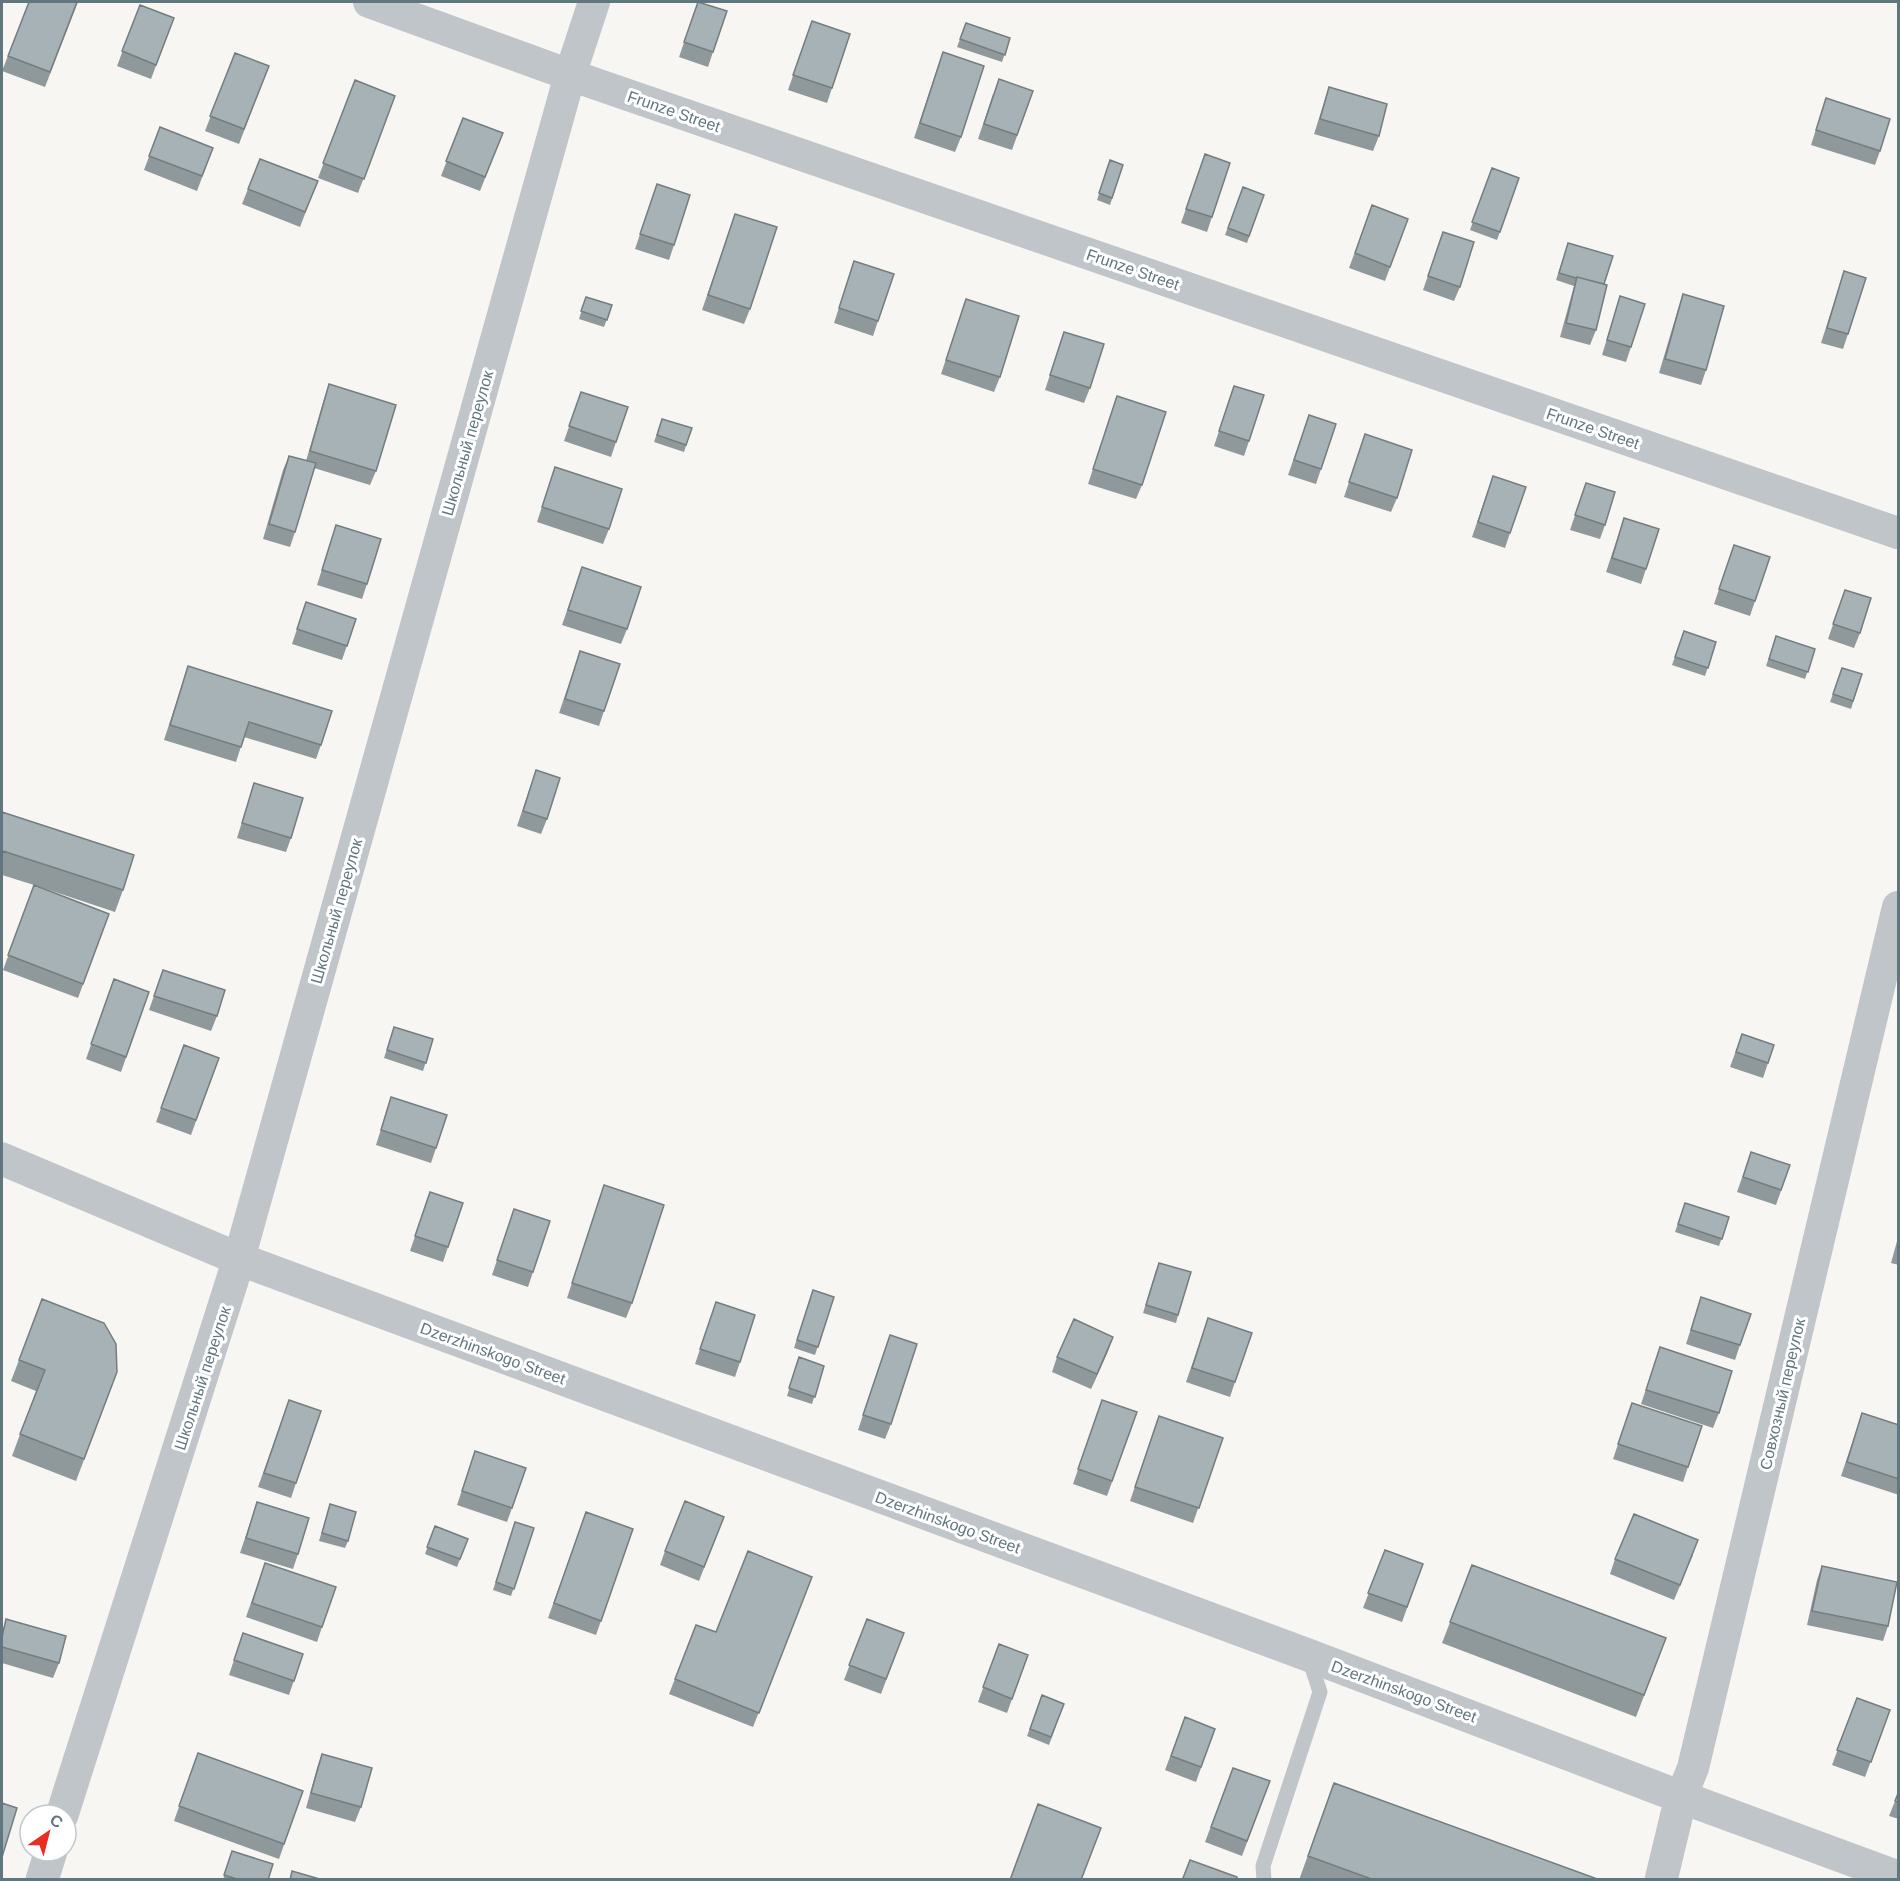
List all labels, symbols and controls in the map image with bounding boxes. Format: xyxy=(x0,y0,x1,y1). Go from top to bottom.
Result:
street label: Frunze Street xyxy=(625,88,723,135)
street label: Frunze Street xyxy=(1084,246,1182,293)
street label: Школьный переулок xyxy=(439,368,497,518)
street label: Frunze Street xyxy=(1544,405,1642,452)
street label: Школьный переулок xyxy=(308,836,366,986)
street label: Школьный переулок xyxy=(171,1303,234,1452)
street label: Совхозный переулок xyxy=(1757,1316,1808,1471)
street label: Dzerzhinskogo Street xyxy=(418,1319,568,1388)
street label: Dzerzhinskogo Street xyxy=(873,1488,1023,1557)
street label: Dzerzhinskogo Street xyxy=(1329,1657,1479,1726)
north arrow xyxy=(18,1803,78,1863)
text: С xyxy=(47,1811,66,1832)

